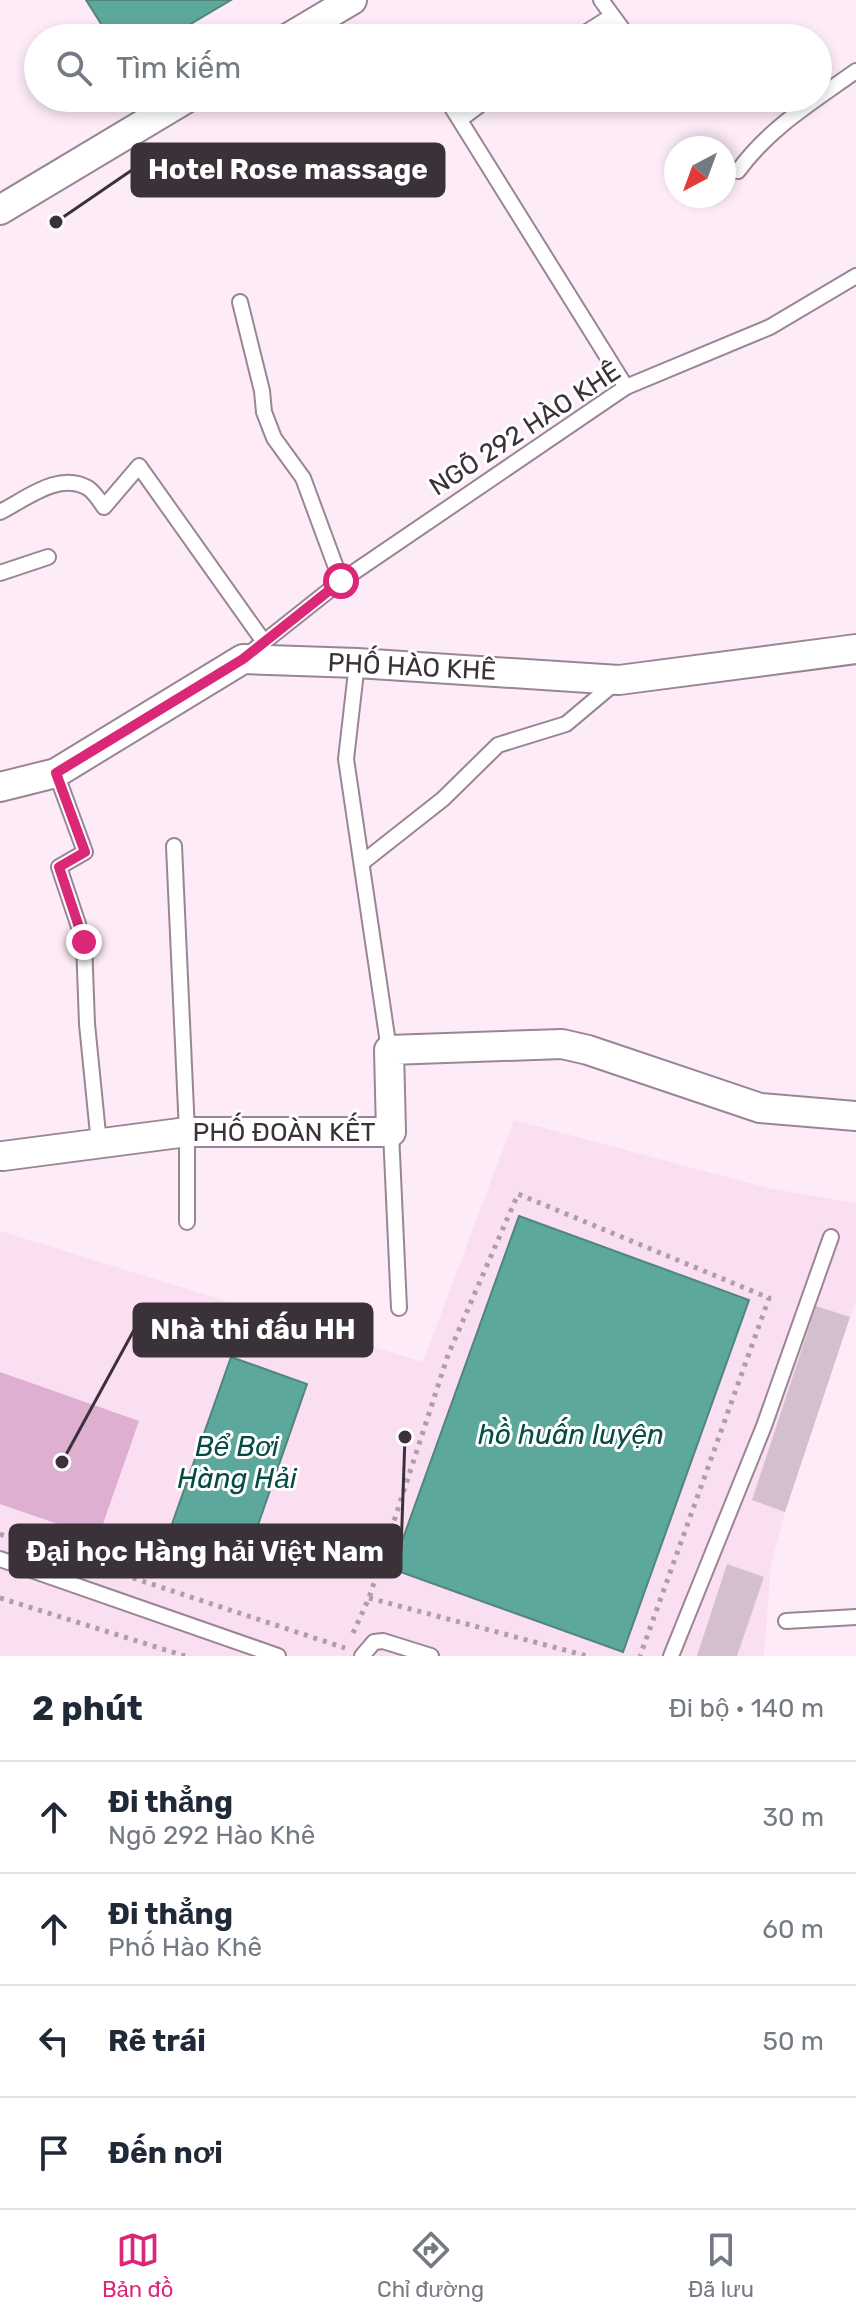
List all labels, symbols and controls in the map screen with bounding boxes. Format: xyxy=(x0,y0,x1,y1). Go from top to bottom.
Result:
search box xyxy=(24,24,832,112)
icon: search xyxy=(52,46,96,90)
text: Tìm kiếm xyxy=(116,50,241,86)
north arrow xyxy=(664,136,736,208)
callout: Hotel Rose massage xyxy=(132,144,444,196)
text: Hotel Rose massage xyxy=(148,153,428,186)
street label: NGÕ 292 HÀO KHÊ xyxy=(424,356,626,502)
route start xyxy=(323,563,359,599)
street label: PHỐ HÀO KHÊ xyxy=(327,642,497,687)
route end xyxy=(66,924,102,960)
street label: PHỐ ĐOÀN KẾT xyxy=(193,1112,375,1148)
callout: Nhà thi đấu HH xyxy=(134,1304,372,1356)
text: Nhà thi đấu HH xyxy=(150,1311,356,1346)
water label: hồ huấn luyện xyxy=(478,1417,664,1451)
water label: Bể Bơi Hàng Hải xyxy=(177,1430,298,1495)
callout: Đại học Hàng hải Việt Nam xyxy=(10,1525,401,1577)
text: Đại học Hàng hải Việt Nam xyxy=(26,1535,384,1568)
text: 2 phút xyxy=(32,1688,143,1729)
text: Đi bộ · 140 m xyxy=(669,1693,824,1724)
text: Đi thẳng xyxy=(108,1784,233,1820)
icon: ahead xyxy=(32,1795,76,1839)
text: 30 m xyxy=(762,1802,824,1833)
text: Ngõ 292 Hào Khê xyxy=(108,1820,315,1851)
text: Đi thẳng xyxy=(108,1896,233,1932)
icon: ahead xyxy=(32,1907,76,1951)
text: 60 m xyxy=(762,1914,824,1945)
text: Phố Hào Khê xyxy=(108,1932,262,1963)
icon: left xyxy=(32,2019,76,2063)
text: Rẽ trái xyxy=(108,2023,206,2059)
text: 50 m xyxy=(763,2026,824,2057)
icon: arrive xyxy=(32,2131,76,2175)
text: Đến nơi xyxy=(108,2135,223,2171)
tab: Bản đồ xyxy=(102,2228,173,2303)
tab: Chỉ đường xyxy=(377,2228,484,2303)
tab: Đã lưu xyxy=(688,2228,754,2303)

